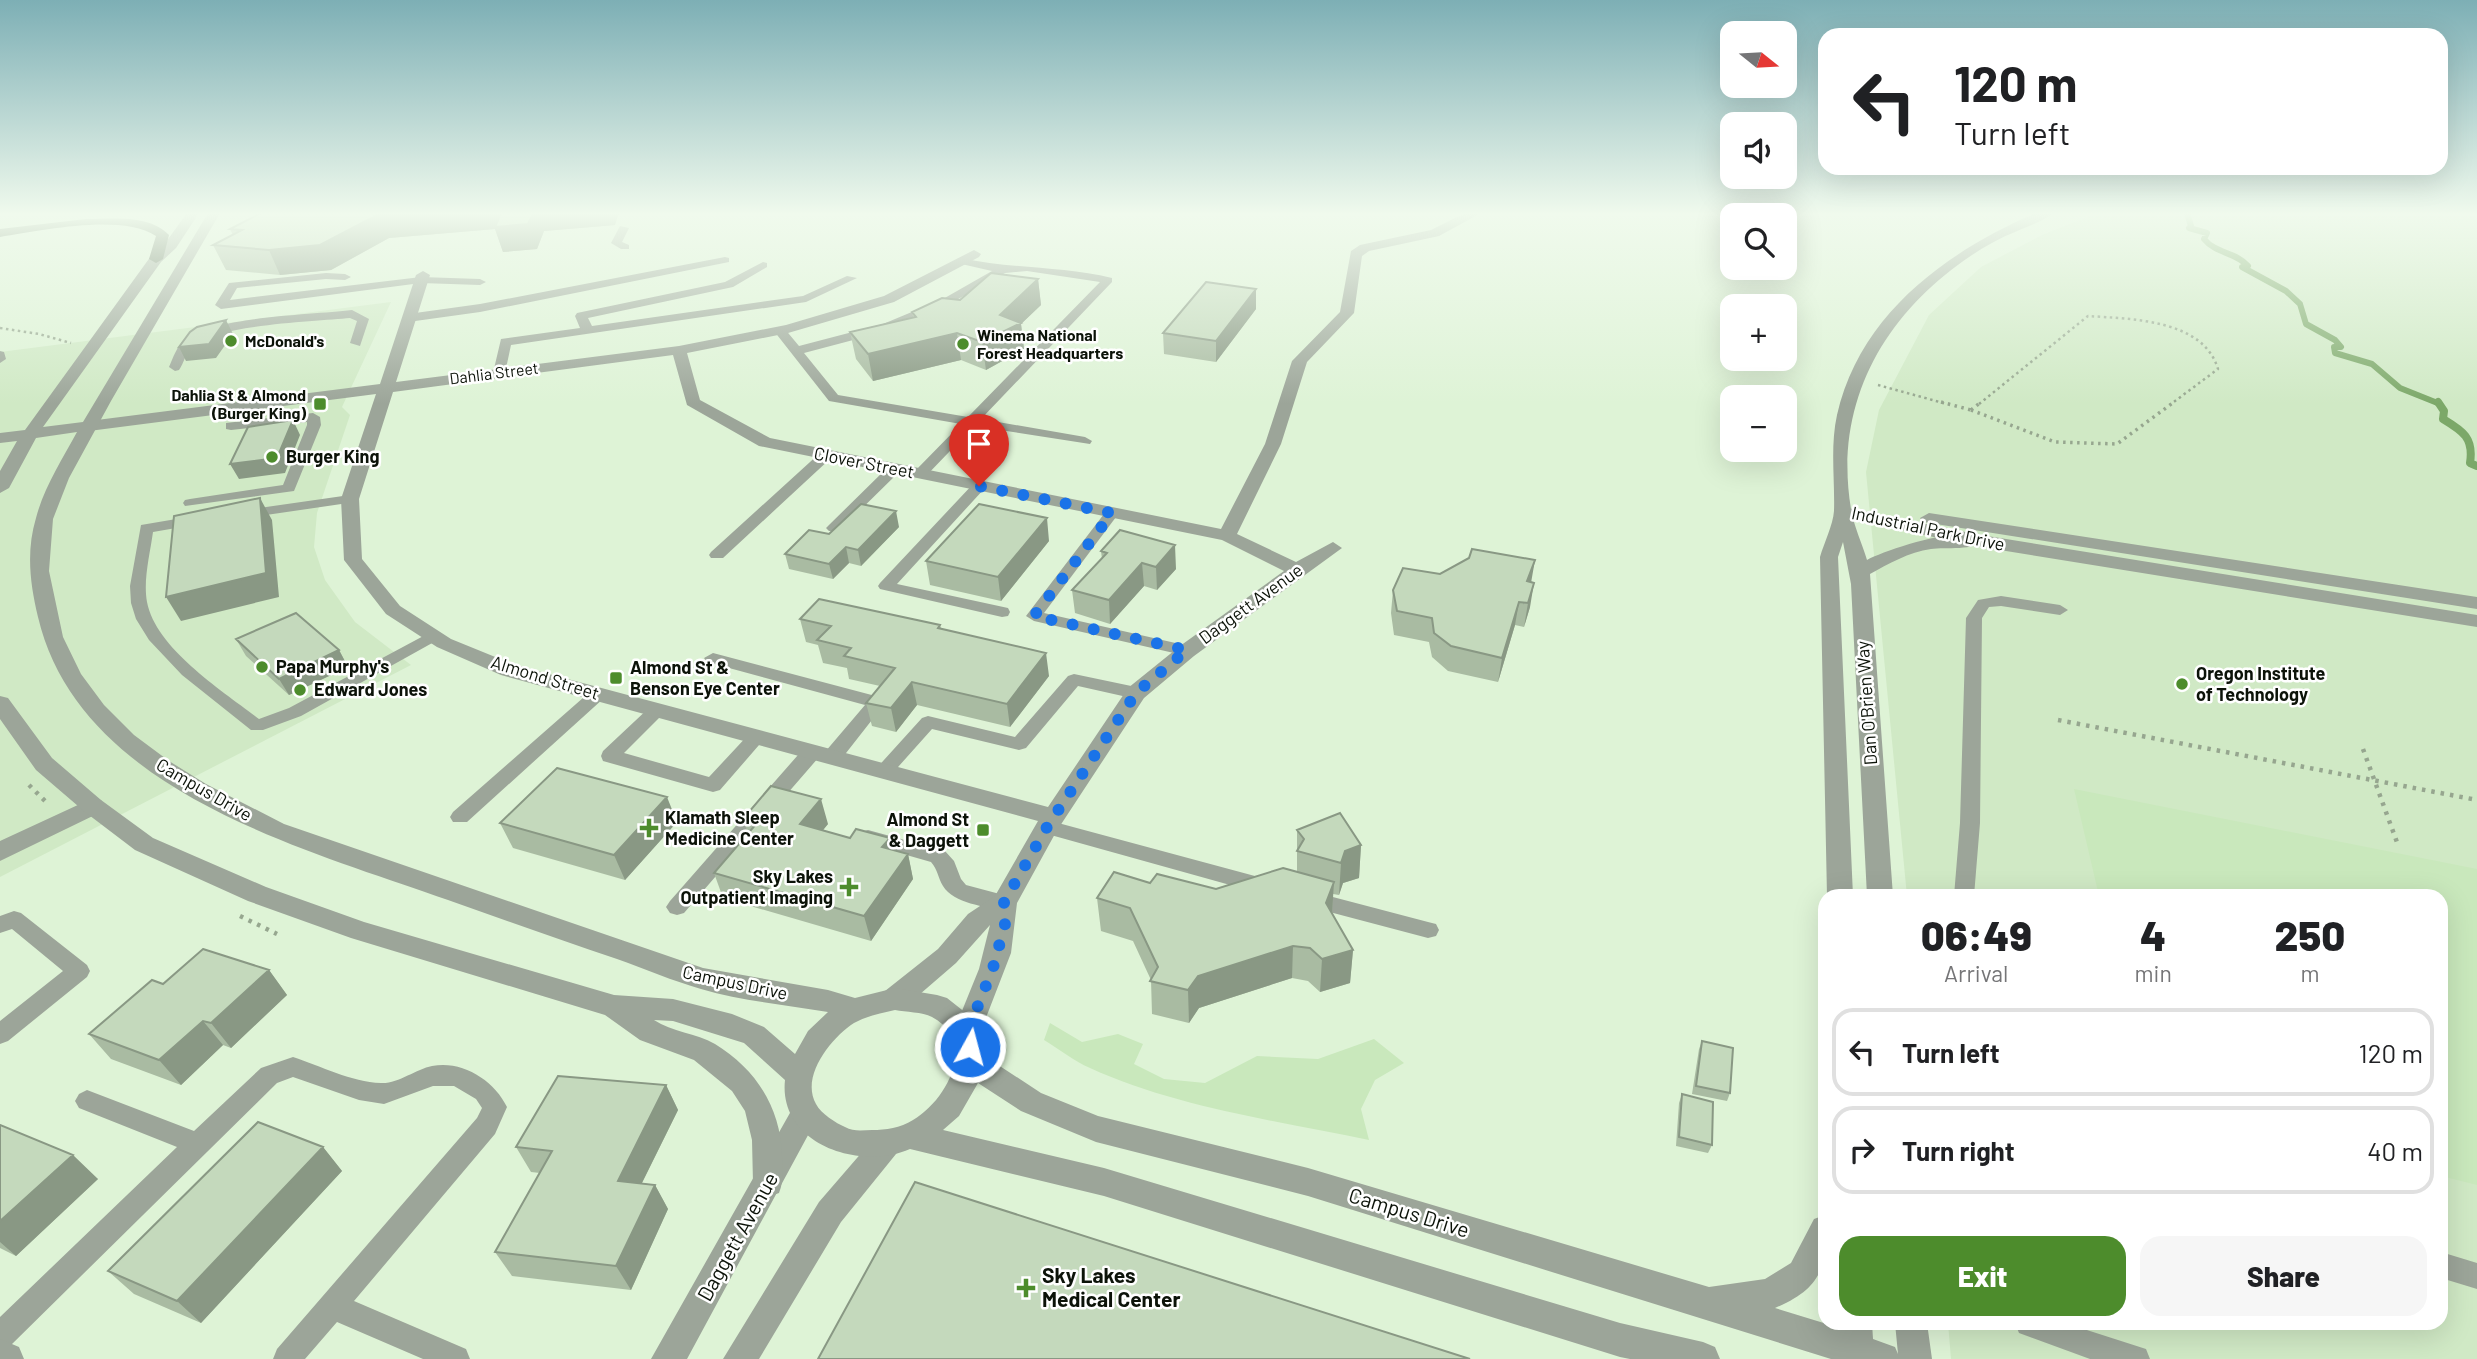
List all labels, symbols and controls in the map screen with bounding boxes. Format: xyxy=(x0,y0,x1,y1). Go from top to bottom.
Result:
north arrow xyxy=(1720,21,1797,98)
map controls xyxy=(1720,21,1797,462)
text: 120 m xyxy=(1954,53,2077,112)
icon: left xyxy=(1839,56,1930,147)
button: sound xyxy=(1720,112,1797,189)
text: Turn left xyxy=(1954,113,2071,151)
button: search xyxy=(1720,203,1797,280)
button: + xyxy=(1720,294,1797,371)
place label: Winema National Forest Headquarters xyxy=(977,325,1123,362)
place label: McDonald's xyxy=(245,331,324,350)
marker: McDonald's xyxy=(223,333,239,349)
marker: Winema National Forest Headquarters xyxy=(955,336,971,352)
street label: Dahlia Street xyxy=(448,358,539,387)
place label: Dahlia St & Almond (Burger King) xyxy=(171,385,306,422)
button: − xyxy=(1720,385,1797,462)
marker: Dahlia St & Almond (Burger King) xyxy=(312,396,328,412)
pin xyxy=(949,414,1009,486)
icon: arrive xyxy=(960,425,998,463)
street label: Clover Street xyxy=(812,442,916,483)
place label: Burger King xyxy=(286,445,379,467)
marker: Burger King xyxy=(264,449,280,465)
street label: Industrial Park Drive xyxy=(1850,501,2007,555)
street label: Daggett Avenue xyxy=(1194,558,1307,648)
street label: Dan O'Brien Way xyxy=(1851,640,1881,766)
street label: Almond Street xyxy=(489,650,602,704)
place label: Papa Murphy's xyxy=(276,655,389,677)
place label: Almond St & Benson Eye Center xyxy=(630,656,780,699)
marker: Papa Murphy's xyxy=(254,659,270,675)
place label: Oregon Institute of Technology xyxy=(2196,662,2326,705)
marker: Almond St & Benson Eye Center xyxy=(608,670,624,686)
marker: Oregon Institute of Technology xyxy=(2174,676,2190,692)
place label: Edward Jones xyxy=(314,678,427,700)
marker: Edward Jones xyxy=(292,682,308,698)
street label: Campus Drive xyxy=(153,753,256,825)
place label: Klamath Sleep Medicine Center xyxy=(665,806,794,849)
place label: Almond St & Daggett xyxy=(886,808,969,851)
marker: Klamath Sleep Medicine Center xyxy=(639,818,659,838)
marker: Almond St & Daggett xyxy=(975,822,991,838)
place label: Sky Lakes Outpatient Imaging xyxy=(680,865,833,908)
marker: Sky Lakes Outpatient Imaging xyxy=(839,877,859,897)
text: 06:49 xyxy=(1921,909,2032,959)
text: 4 xyxy=(2140,909,2166,959)
text: 250 xyxy=(2275,909,2345,959)
text: Arrival xyxy=(1944,959,2008,987)
text: min xyxy=(2135,959,2172,987)
text: m xyxy=(2300,959,2319,987)
street label: Campus Drive xyxy=(681,960,790,1004)
position arrow xyxy=(933,1010,1007,1084)
icon: left xyxy=(1843,1033,1881,1071)
text: Turn left xyxy=(1902,1037,2000,1068)
text: 120 m xyxy=(2359,1037,2423,1068)
icon: right xyxy=(1843,1131,1881,1169)
text: Turn right xyxy=(1902,1135,2015,1166)
text: 40 m xyxy=(2367,1135,2423,1166)
street label: Daggett Avenue xyxy=(691,1168,782,1305)
street label: Campus Drive xyxy=(1346,1181,1473,1242)
button: Exit xyxy=(1839,1236,2126,1316)
button: Share xyxy=(2140,1236,2427,1316)
place label: Sky Lakes Medical Center xyxy=(1042,1262,1180,1311)
marker: Sky Lakes Medical Center xyxy=(1016,1278,1036,1298)

